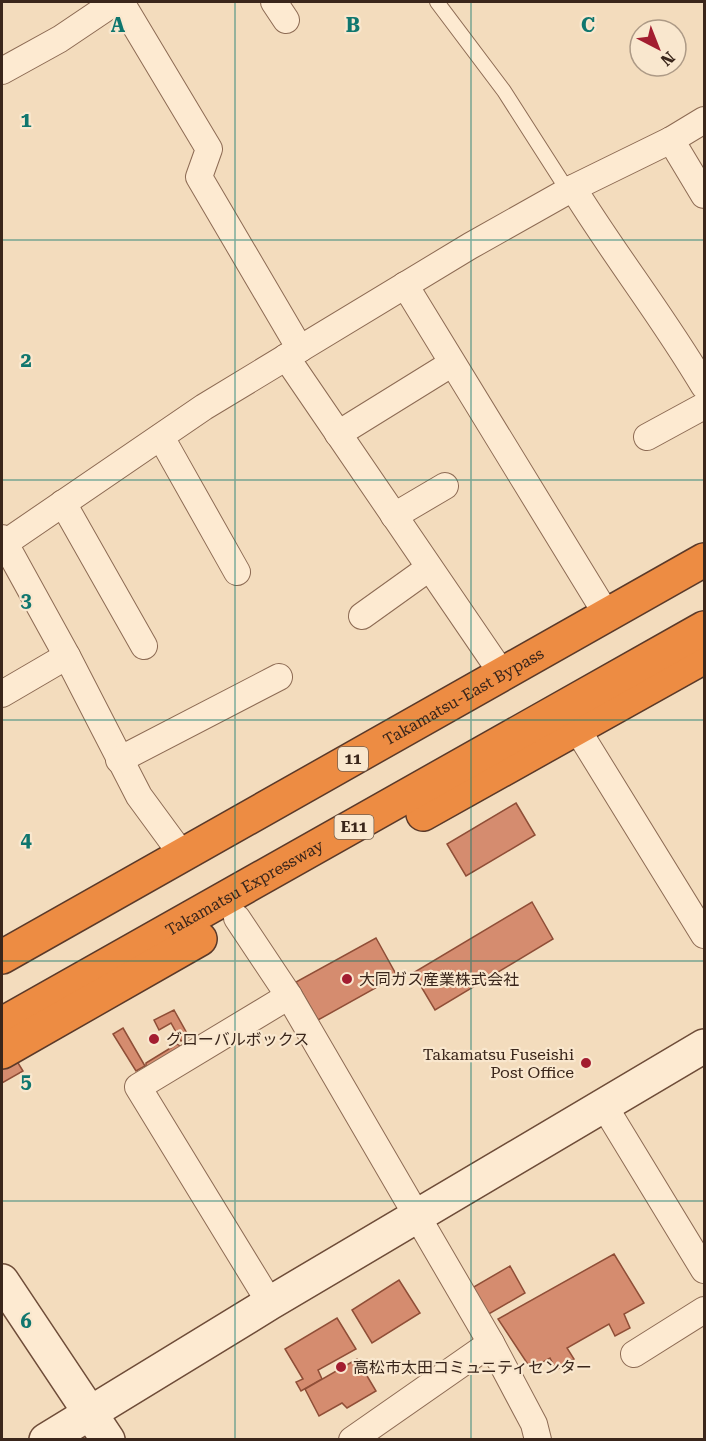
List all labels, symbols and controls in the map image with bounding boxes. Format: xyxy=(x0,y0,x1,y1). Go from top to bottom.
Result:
text: A xyxy=(111,13,126,37)
text: B xyxy=(346,13,360,37)
text: C xyxy=(581,13,595,37)
north arrow xyxy=(628,18,688,78)
text: N xyxy=(657,48,679,70)
text: 1 xyxy=(20,108,32,132)
text: 2 xyxy=(20,348,32,372)
text: 3 xyxy=(20,588,32,612)
street label: Takamatsu-East Bypass xyxy=(380,643,548,749)
road number: 11 xyxy=(338,747,368,771)
road number: E11 xyxy=(334,815,374,839)
text: 4 xyxy=(20,828,32,852)
street label: Takamatsu Expressway xyxy=(162,836,327,940)
place label: 大同ガス産業株式会社 xyxy=(359,970,519,989)
marker: 大同ガス産業株式会社 xyxy=(340,972,354,986)
place label: グローバルボックス xyxy=(166,1030,309,1049)
marker: グローバルボックス xyxy=(147,1032,161,1046)
place label: Takamatsu Fuseishi Post Office xyxy=(423,1045,574,1082)
marker: Takamatsu Fuseishi Post Office xyxy=(579,1056,593,1070)
text: 5 xyxy=(20,1069,32,1093)
text: 6 xyxy=(20,1309,32,1333)
place label: 高松市太田コミュニティセンター xyxy=(353,1358,592,1377)
marker: 高松市太田コミュニティセンター xyxy=(334,1360,348,1374)

